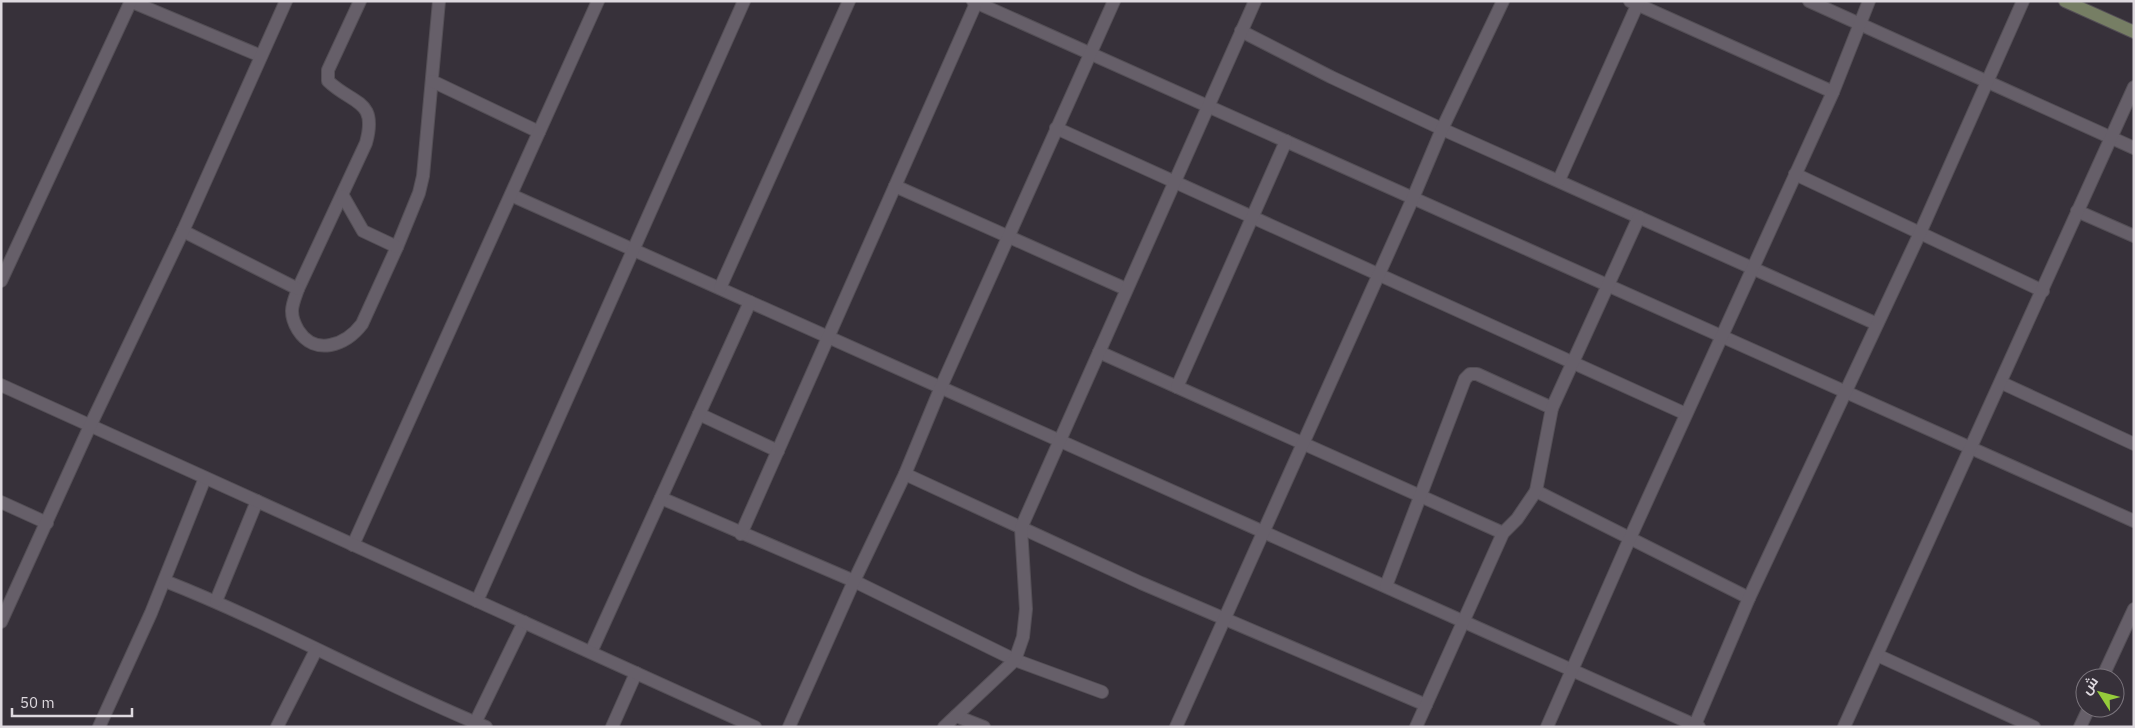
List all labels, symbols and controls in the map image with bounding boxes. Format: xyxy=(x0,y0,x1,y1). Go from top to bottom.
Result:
north arrow xyxy=(2075,668,2125,718)
text: ش xyxy=(2077,673,2102,698)
scale bar xyxy=(12,686,132,718)
text: 50 m xyxy=(20,693,55,712)

